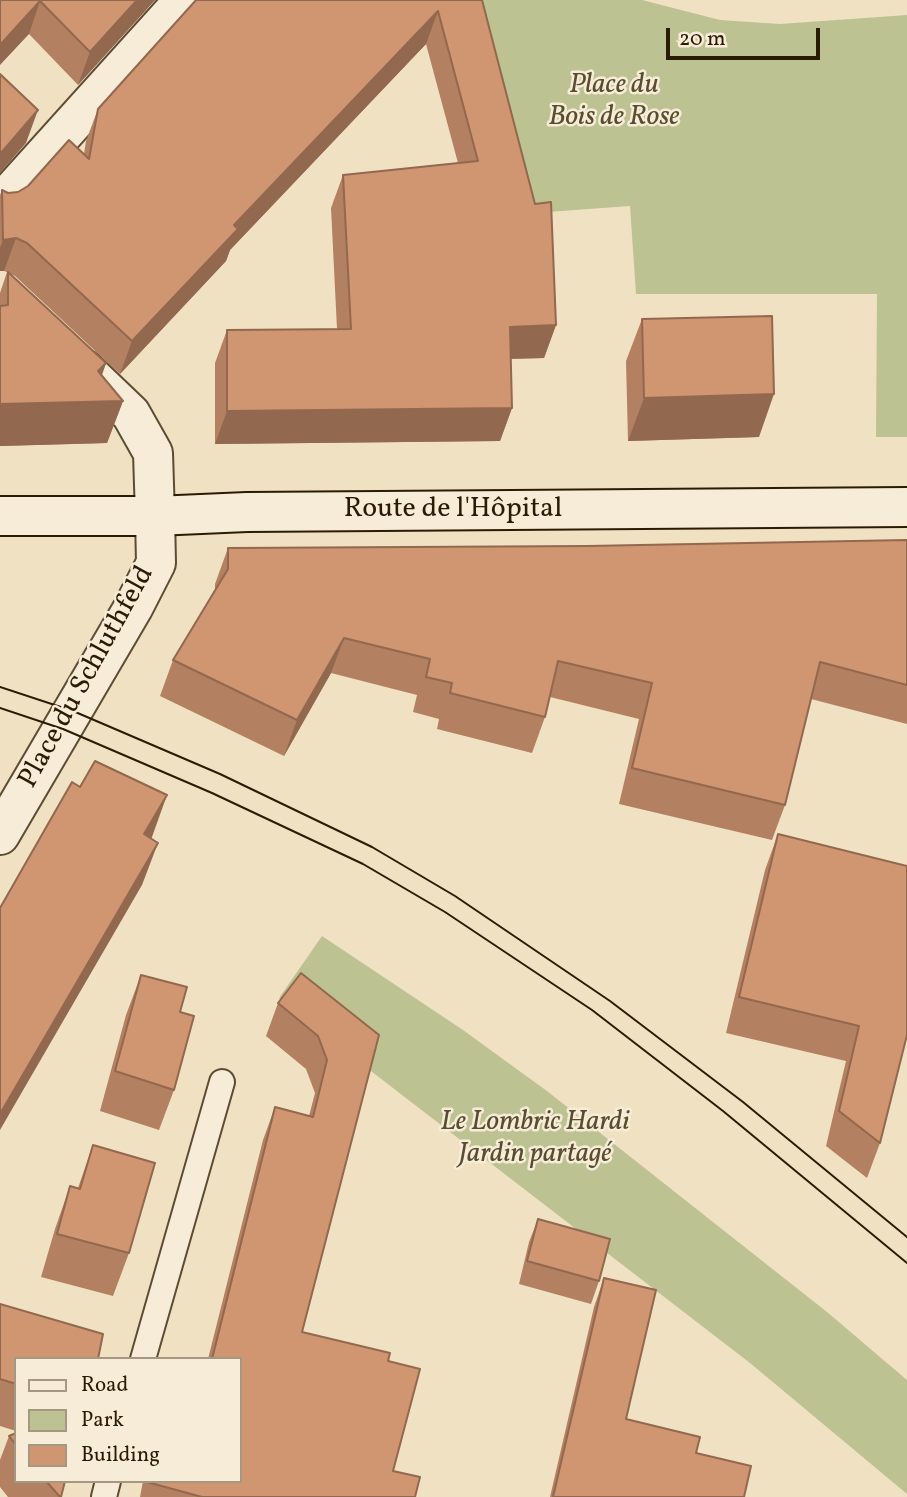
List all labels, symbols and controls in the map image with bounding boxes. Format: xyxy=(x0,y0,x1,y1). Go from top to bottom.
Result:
scale bar xyxy=(669,14,823,58)
text: 20 m xyxy=(679,25,725,54)
park label: Place du Bois de Rose xyxy=(549,70,679,136)
street label: Route de l'Hôpital xyxy=(344,494,562,528)
street label: Place du Schluthfeld xyxy=(13,561,163,795)
park label: Le Lombric Hardi Jardin partagé xyxy=(440,1107,630,1173)
legend xyxy=(14,1357,242,1483)
text: Road xyxy=(81,1371,128,1400)
text: Park xyxy=(81,1406,124,1435)
text: Building xyxy=(81,1441,160,1470)

